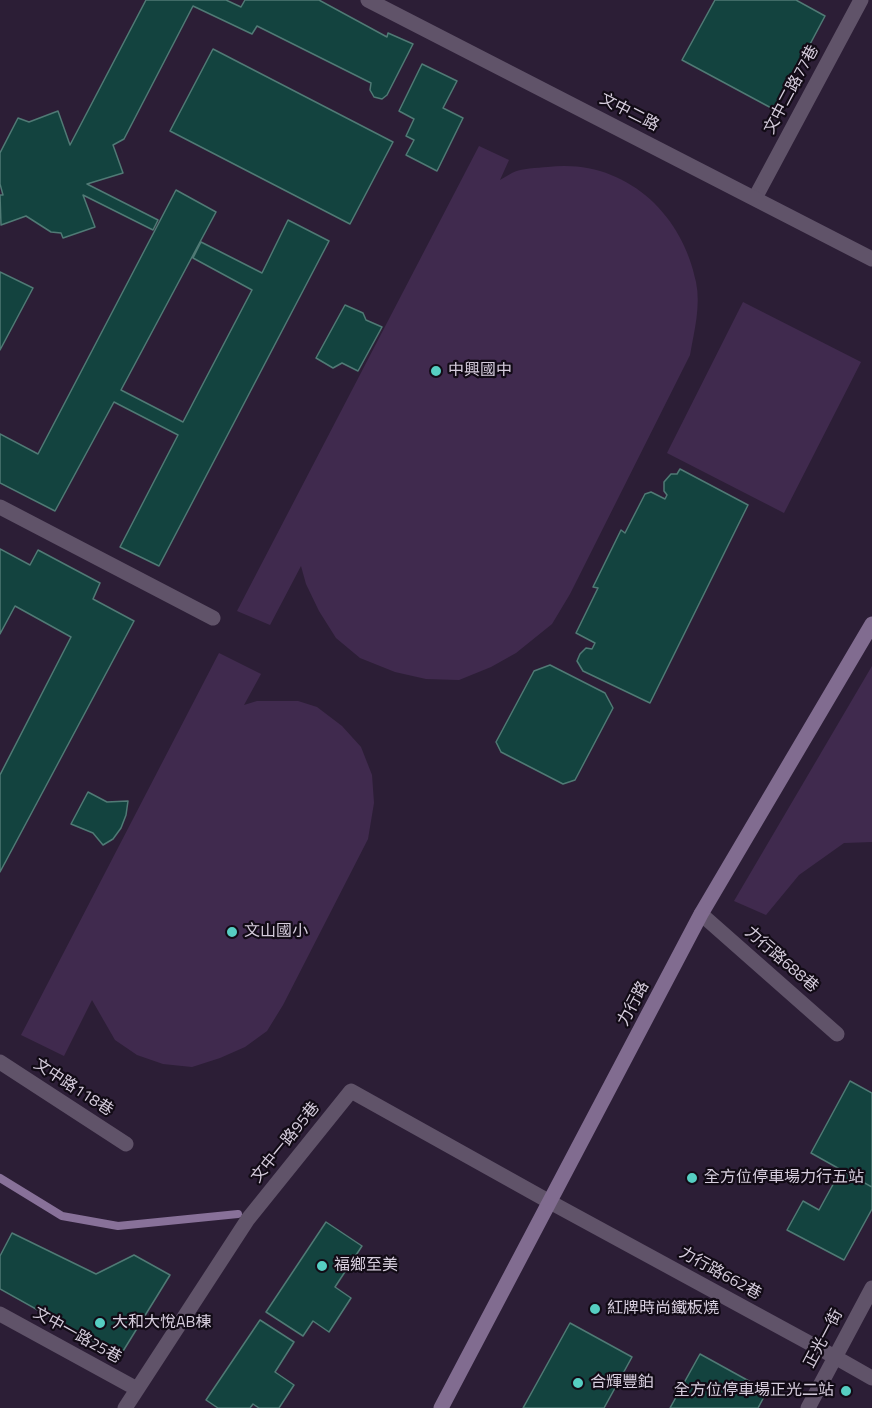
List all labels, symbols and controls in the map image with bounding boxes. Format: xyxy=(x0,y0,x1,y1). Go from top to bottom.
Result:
street label: 文中二路77巷 xyxy=(761,42,823,138)
street label: 文中二路 xyxy=(596,90,662,136)
place label: 中興國中 xyxy=(448,361,512,381)
marker: 中興國中 xyxy=(429,364,443,378)
place label: 文山國小 xyxy=(244,922,308,942)
street label: 力行路688巷 xyxy=(740,923,822,997)
marker: 文山國小 xyxy=(225,925,239,939)
street label: 力行路 xyxy=(614,978,654,1030)
street label: 文中路118巷 xyxy=(30,1055,116,1121)
street label: 文中一路95巷 xyxy=(248,1099,324,1187)
place label: 全方位停車場力行五站 xyxy=(704,1168,864,1188)
marker: 全方位停車場力行五站 xyxy=(685,1171,699,1185)
street label: 力行路662巷 xyxy=(676,1244,764,1304)
place label: 福鄉至美 xyxy=(334,1256,398,1276)
marker: 福鄉至美 xyxy=(315,1259,329,1273)
place label: 紅牌時尚鐵板燒 xyxy=(607,1299,719,1319)
marker: 紅牌時尚鐵板燒 xyxy=(588,1302,602,1316)
street label: 文中一路25巷 xyxy=(30,1304,124,1368)
street label: 正光一街 xyxy=(801,1306,847,1372)
place label: 大和大悅AB棟 xyxy=(112,1313,211,1333)
marker: 大和大悅AB棟 xyxy=(93,1316,107,1330)
place label: 合輝豐鉑 xyxy=(590,1373,654,1393)
marker: 合輝豐鉑 xyxy=(571,1376,585,1390)
place label: 全方位停車場正光二站 xyxy=(674,1381,834,1401)
marker: 全方位停車場正光二站 xyxy=(839,1384,853,1398)

